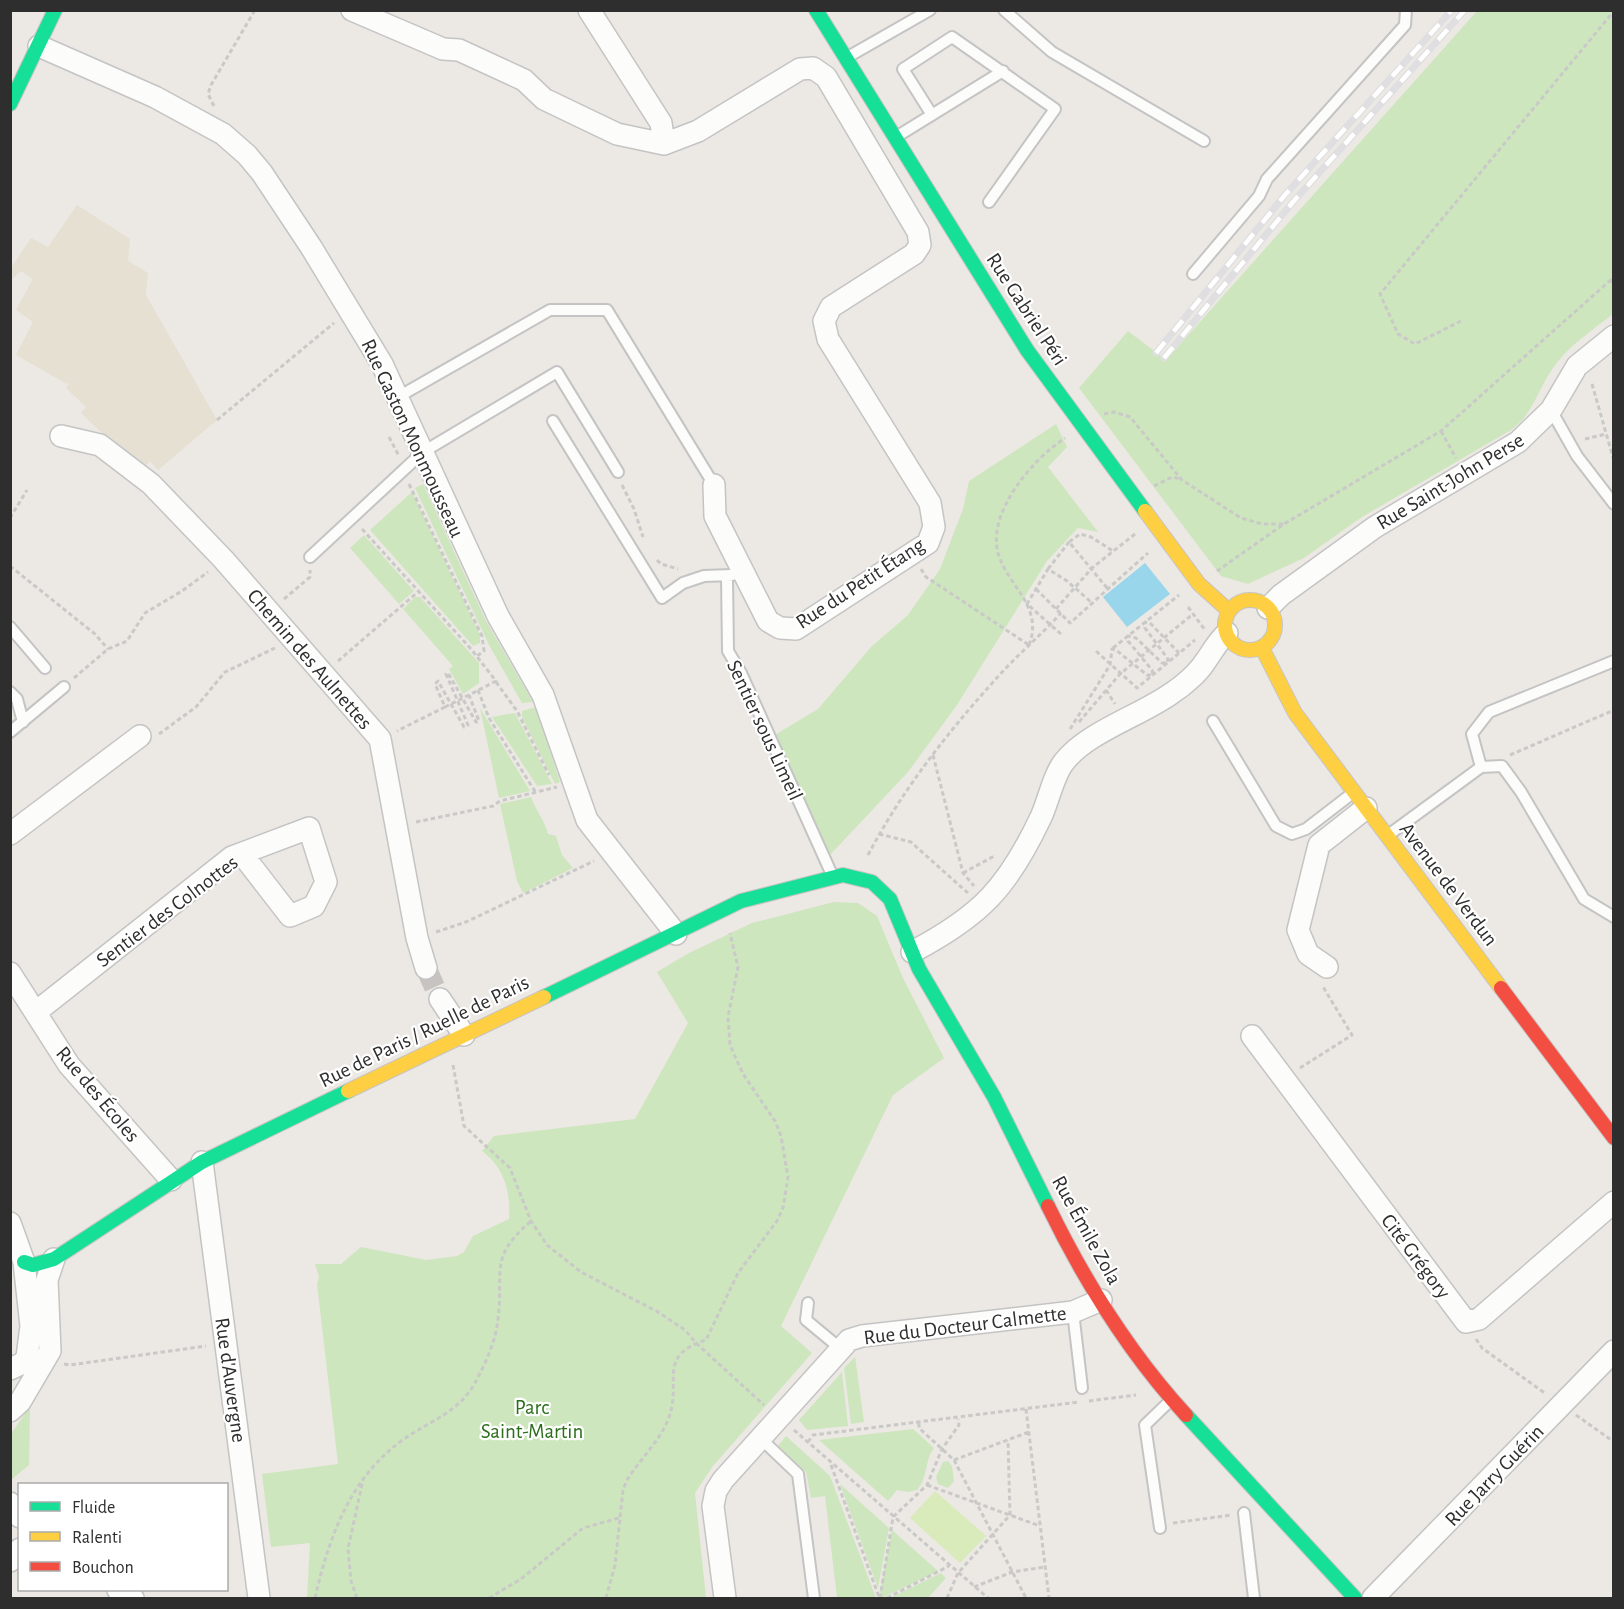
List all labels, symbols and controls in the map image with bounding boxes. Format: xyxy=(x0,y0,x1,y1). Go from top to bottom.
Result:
street label: Rue Gabriel Péri xyxy=(983,249,1071,369)
street label: Rue Gaston Monmousseau xyxy=(357,336,468,541)
street label: Rue Saint-John Perse xyxy=(1373,429,1528,534)
street label: Rue du Petit Étang xyxy=(791,532,929,633)
street label: Chemin des Aulnettes xyxy=(243,585,376,733)
street label: Sentier sous Limeil xyxy=(723,657,806,804)
street label: Avenue de Verdun xyxy=(1396,819,1502,950)
street label: Sentier des Colnottes xyxy=(93,851,242,971)
street label: Rue de Paris / Ruelle de Paris xyxy=(316,972,532,1091)
street label: Rue des Écoles xyxy=(52,1041,145,1146)
street label: Rue Émile Zola xyxy=(1048,1171,1127,1288)
street label: Cité Grégory xyxy=(1377,1210,1454,1303)
street label: Rue du Docteur Calmette xyxy=(863,1303,1068,1348)
street label: Rue d'Auvergne xyxy=(211,1316,250,1444)
park label: Parc Saint-Martin xyxy=(481,1397,583,1442)
street label: Rue Jarry Guérin xyxy=(1441,1421,1548,1530)
legend xyxy=(18,1483,228,1591)
text: Fluide xyxy=(72,1499,115,1517)
text: Ralenti xyxy=(72,1529,122,1547)
text: Bouchon xyxy=(72,1559,134,1577)

